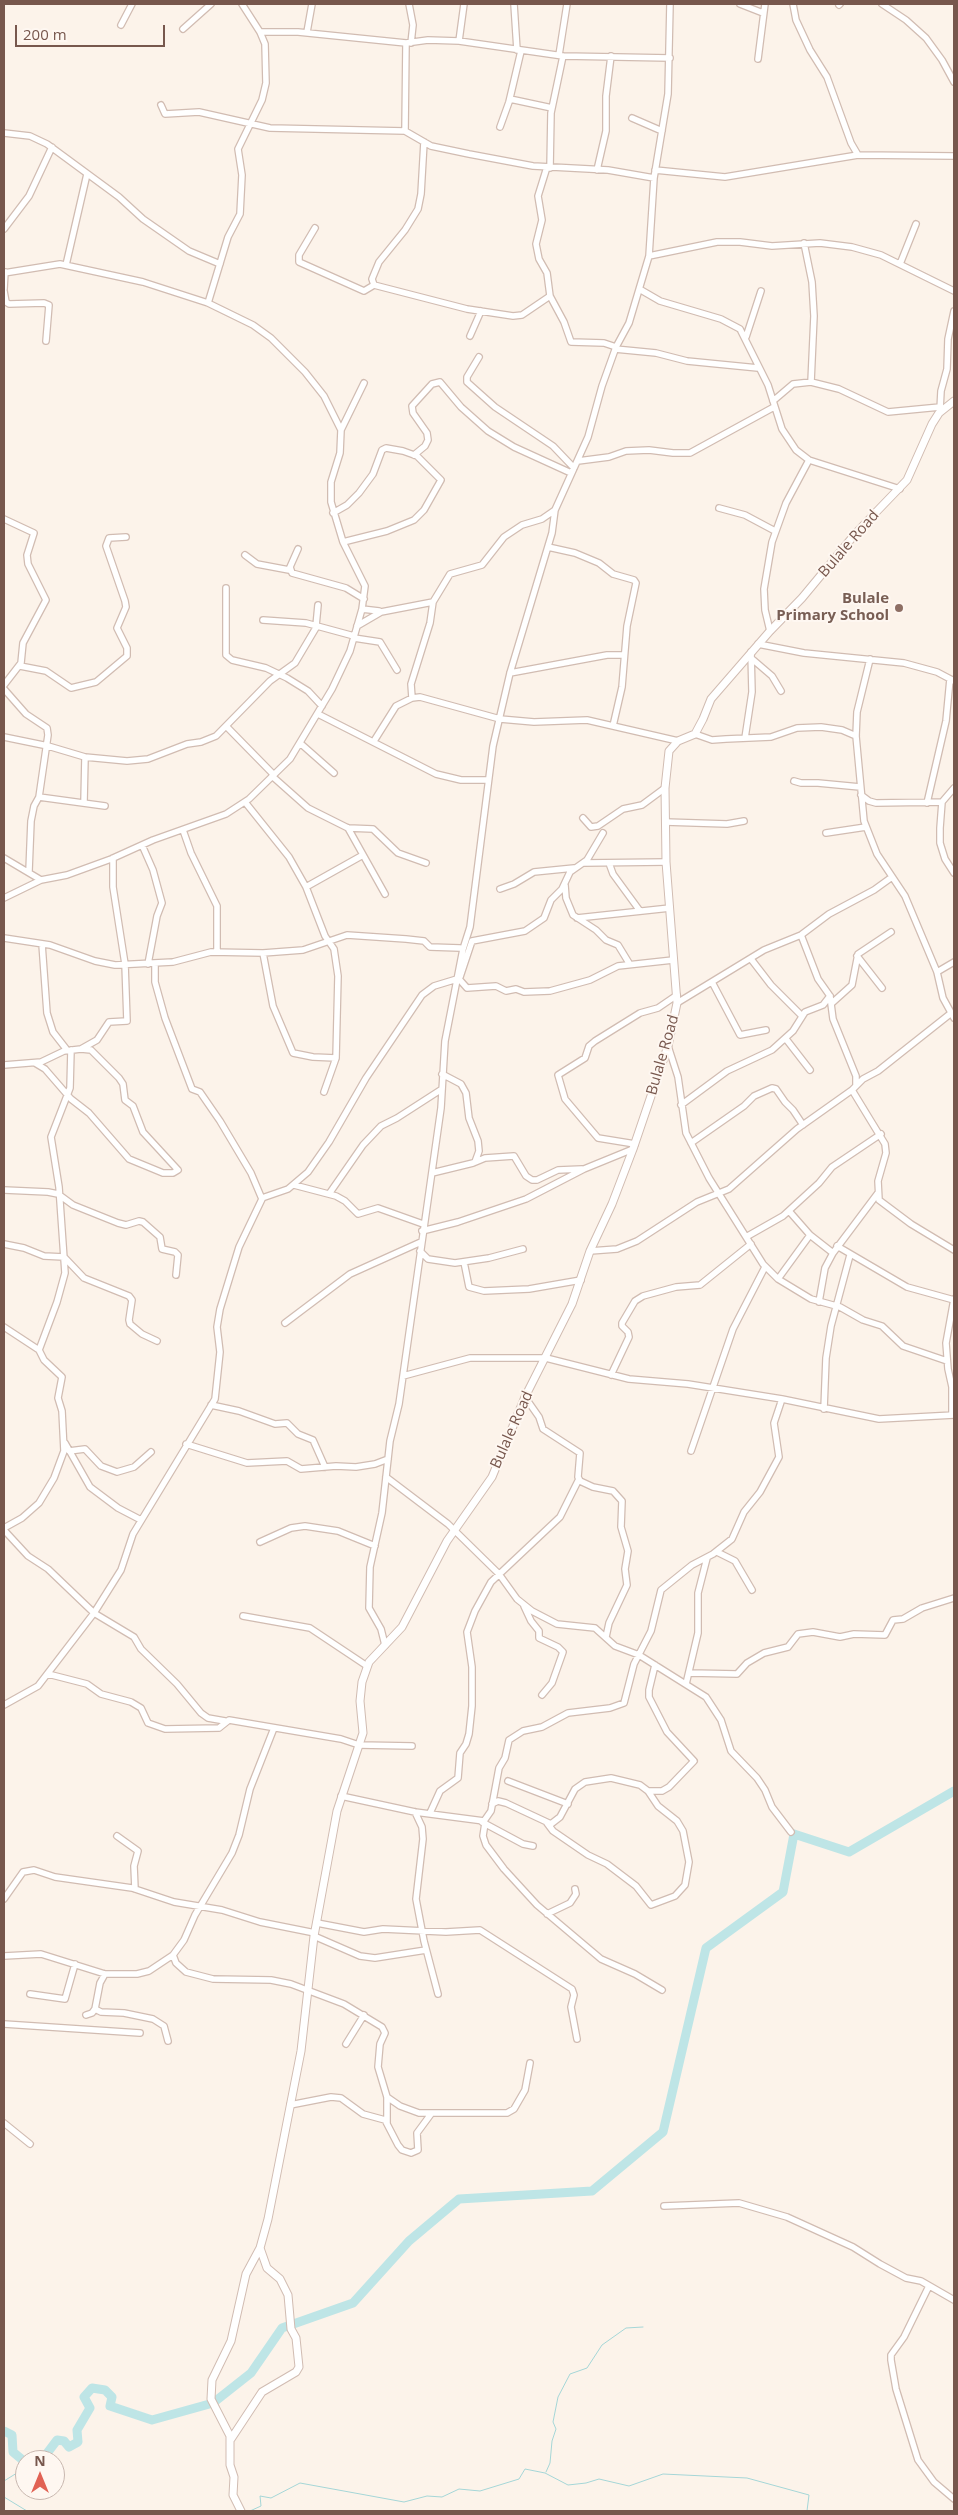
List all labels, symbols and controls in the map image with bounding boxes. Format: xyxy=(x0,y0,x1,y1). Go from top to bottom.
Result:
scale bar xyxy=(18,15,168,47)
text: 200 m xyxy=(23,24,67,44)
street label: Bulale Road xyxy=(815,507,883,581)
place label: Bulale Primary School xyxy=(776,590,889,625)
marker: Bulale Primary School xyxy=(893,602,905,614)
street label: Bulale Road xyxy=(643,1013,683,1097)
street label: Bulale Road xyxy=(487,1388,537,1472)
north arrow xyxy=(15,2450,65,2500)
text: N xyxy=(34,2451,46,2470)

